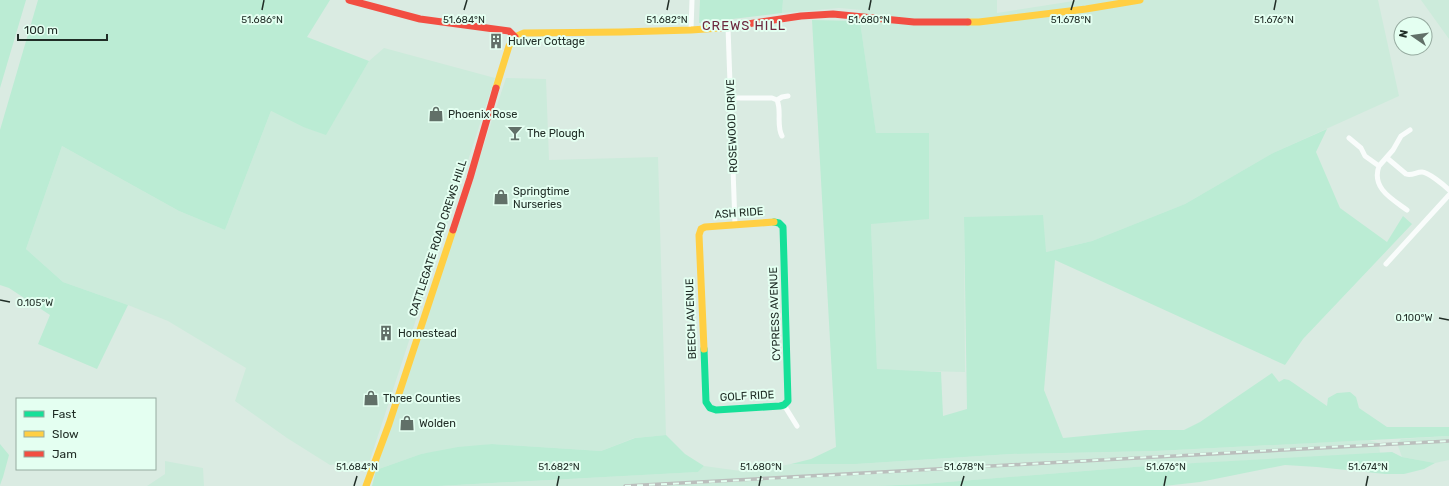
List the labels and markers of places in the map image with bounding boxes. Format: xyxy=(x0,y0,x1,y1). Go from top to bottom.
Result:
building icon: Hulver Cottage xyxy=(487,32,505,50)
place label: Hulver Cottage xyxy=(508,35,585,48)
shop icon: Phoenix Rose xyxy=(427,105,445,123)
place label: Phoenix Rose xyxy=(448,108,517,121)
bar icon: The Plough xyxy=(506,124,524,142)
place label: The Plough xyxy=(527,127,585,140)
place label: Springtime Nurseries xyxy=(513,185,569,211)
shop icon: Springtime Nurseries xyxy=(492,188,510,206)
building icon: Homestead xyxy=(377,324,395,342)
place label: Homestead xyxy=(398,327,457,340)
shop icon: Three Counties xyxy=(362,389,380,407)
place label: Three Counties xyxy=(383,392,461,405)
shop icon: Wolden xyxy=(398,414,416,432)
place label: Wolden xyxy=(419,417,456,430)

